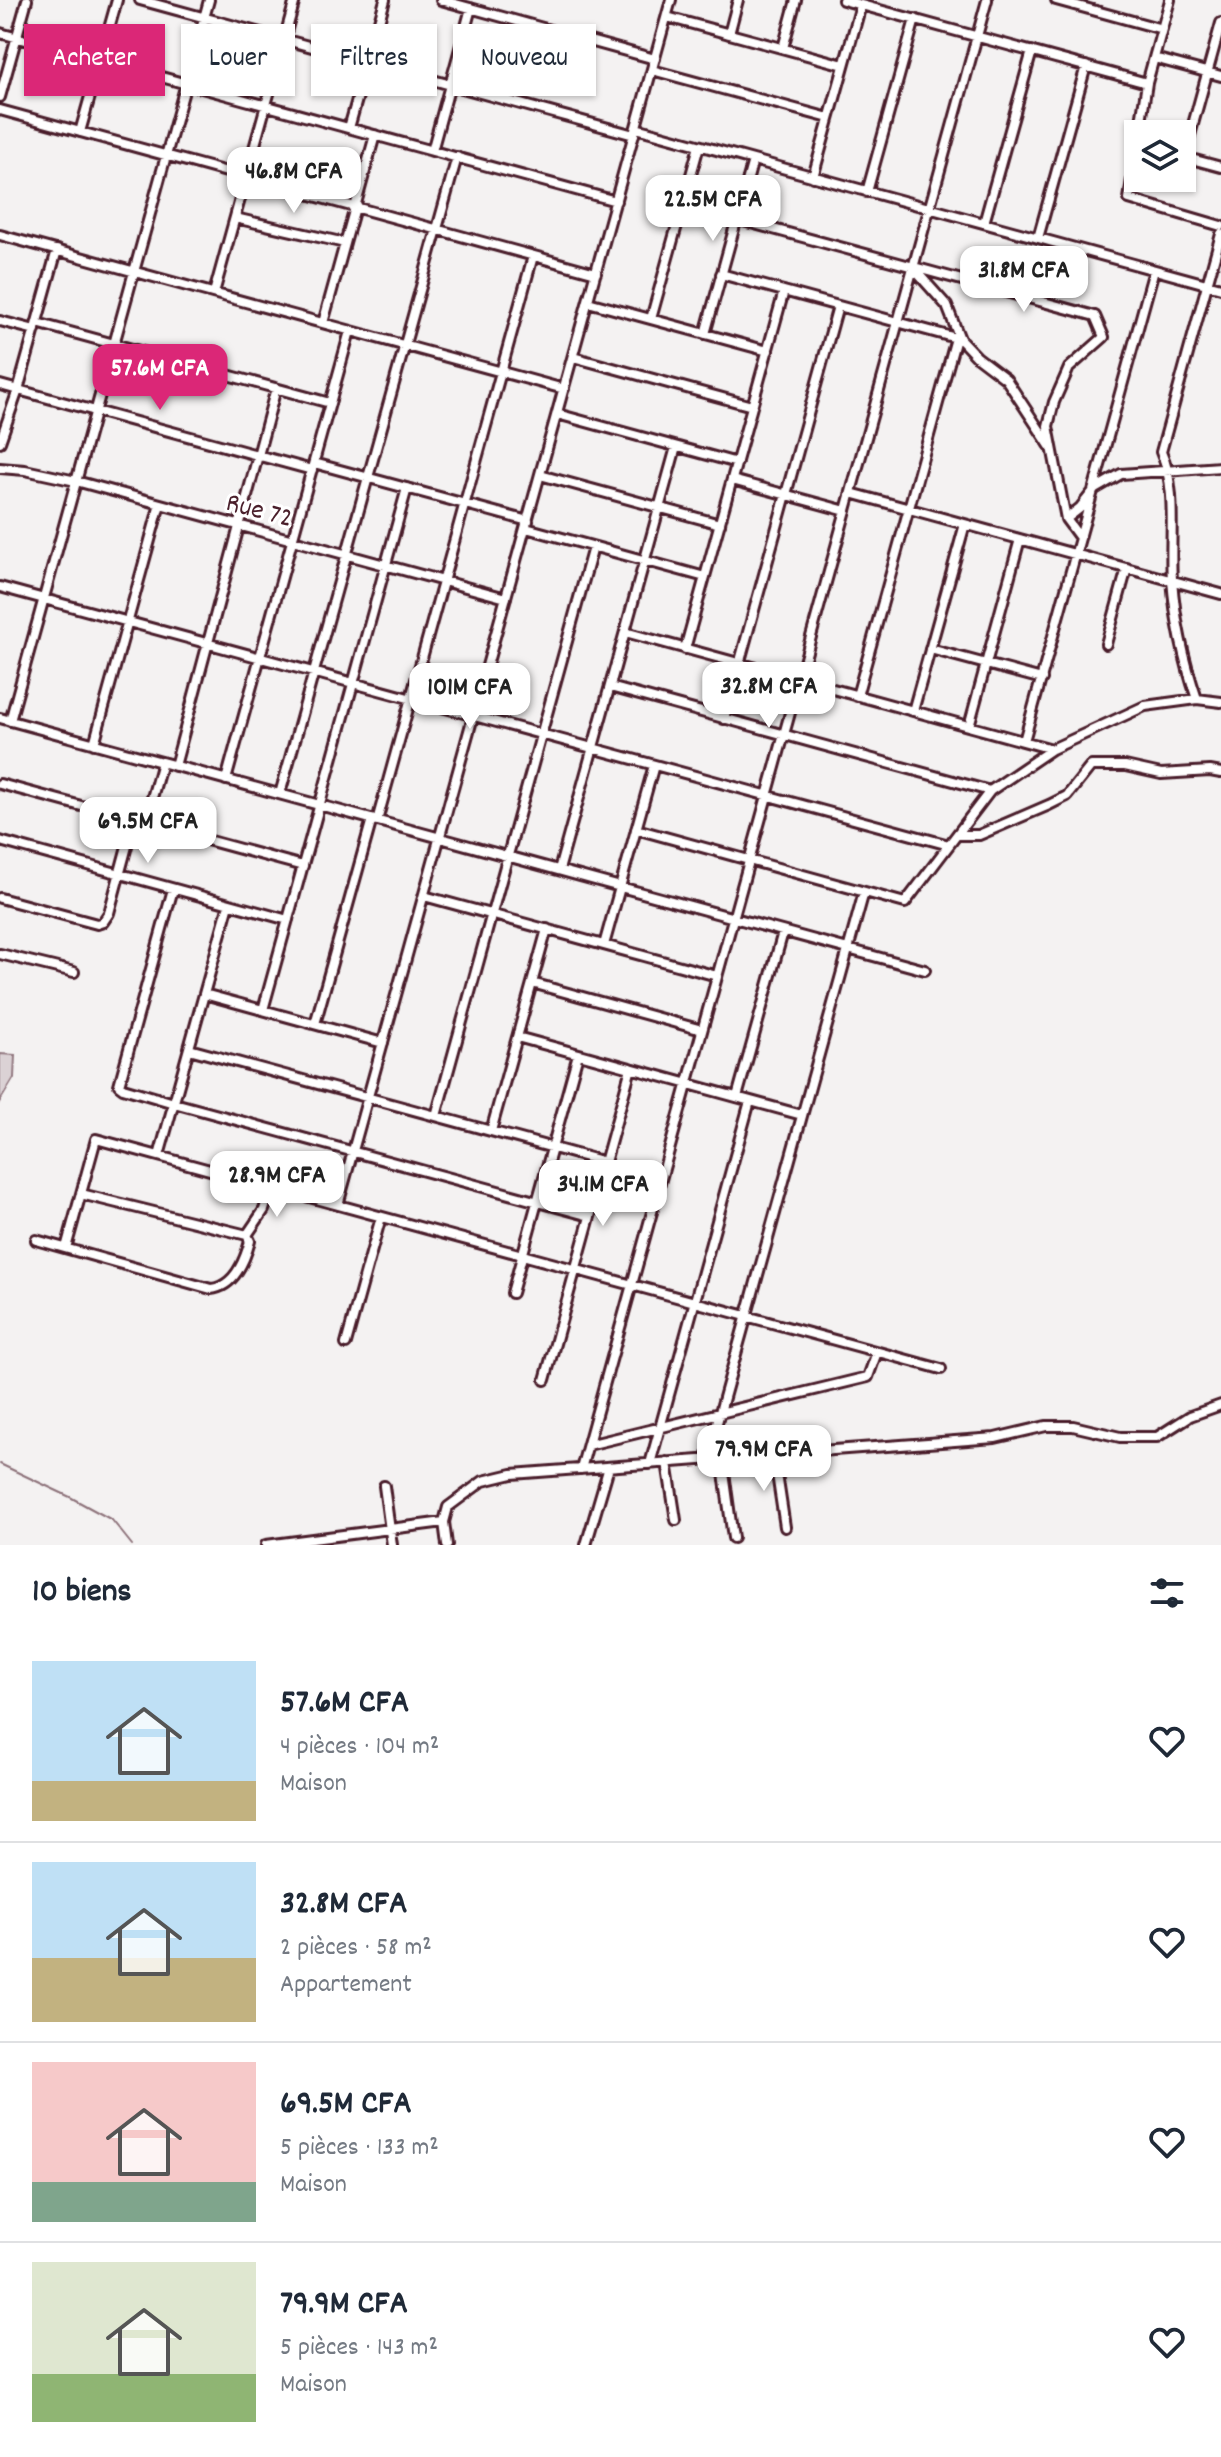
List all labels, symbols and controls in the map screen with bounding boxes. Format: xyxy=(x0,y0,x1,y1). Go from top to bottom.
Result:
chip: Acheter xyxy=(24,24,165,96)
chip: Louer xyxy=(181,24,295,96)
chip: Filtres xyxy=(311,24,437,96)
chip: Nouveau xyxy=(453,24,596,96)
map controls xyxy=(1124,120,1196,192)
button: layers xyxy=(1124,120,1196,192)
pin: 46.8M CFA xyxy=(202,147,386,215)
text: 46.8M CFA xyxy=(245,154,343,191)
pin: 22.5M CFA xyxy=(621,175,805,243)
text: 22.5M CFA xyxy=(664,182,762,219)
pin: 31.8M CFA xyxy=(932,246,1116,314)
text: 31.8M CFA xyxy=(978,253,1070,290)
pin: 57.6M CFA xyxy=(68,344,252,412)
text: 57.6M CFA xyxy=(111,351,209,388)
street label: Rue 72 xyxy=(221,485,296,541)
pin: 32.8M CFA xyxy=(677,662,861,730)
pin: 101M CFA xyxy=(387,663,553,731)
text: 32.8M CFA xyxy=(720,669,818,706)
text: 101M CFA xyxy=(427,670,513,707)
pin: 69.5M CFA xyxy=(56,797,240,865)
text: 69.5M CFA xyxy=(98,804,198,841)
pin: 28.9M CFA xyxy=(185,1151,369,1219)
text: 28.9M CFA xyxy=(228,1158,326,1195)
pin: 34.1M CFA xyxy=(511,1160,695,1228)
text: 34.1M CFA xyxy=(557,1167,649,1204)
pin: 79.9M CFA xyxy=(672,1425,856,1493)
text: 79.9M CFA xyxy=(715,1432,813,1469)
text: 10 biens xyxy=(32,1569,132,1618)
icon: filters xyxy=(1145,1571,1189,1615)
text: 57.6M CFA xyxy=(280,1680,409,1729)
icon: home xyxy=(96,1693,192,1789)
icon: heart xyxy=(1145,1719,1189,1763)
text: 4 pièces · 104 m² xyxy=(280,1729,439,1766)
text: Maison xyxy=(280,1766,347,1803)
text: 32.8M CFA xyxy=(280,1881,407,1930)
icon: home xyxy=(96,1894,192,1990)
icon: heart xyxy=(1145,1920,1189,1964)
text: 2 pièces · 58 m² xyxy=(280,1930,432,1967)
text: Appartement xyxy=(280,1967,412,2004)
text: 69.5M CFA xyxy=(280,2081,412,2130)
icon: home xyxy=(96,2094,192,2190)
icon: heart xyxy=(1145,2120,1189,2164)
text: 5 pièces · 133 m² xyxy=(280,2130,439,2167)
text: Maison xyxy=(280,2167,347,2204)
text: 79.9M CFA xyxy=(280,2281,408,2330)
icon: home xyxy=(96,2294,192,2390)
icon: heart xyxy=(1145,2320,1189,2364)
text: 5 pièces · 143 m² xyxy=(280,2330,438,2367)
text: Maison xyxy=(280,2367,347,2404)

